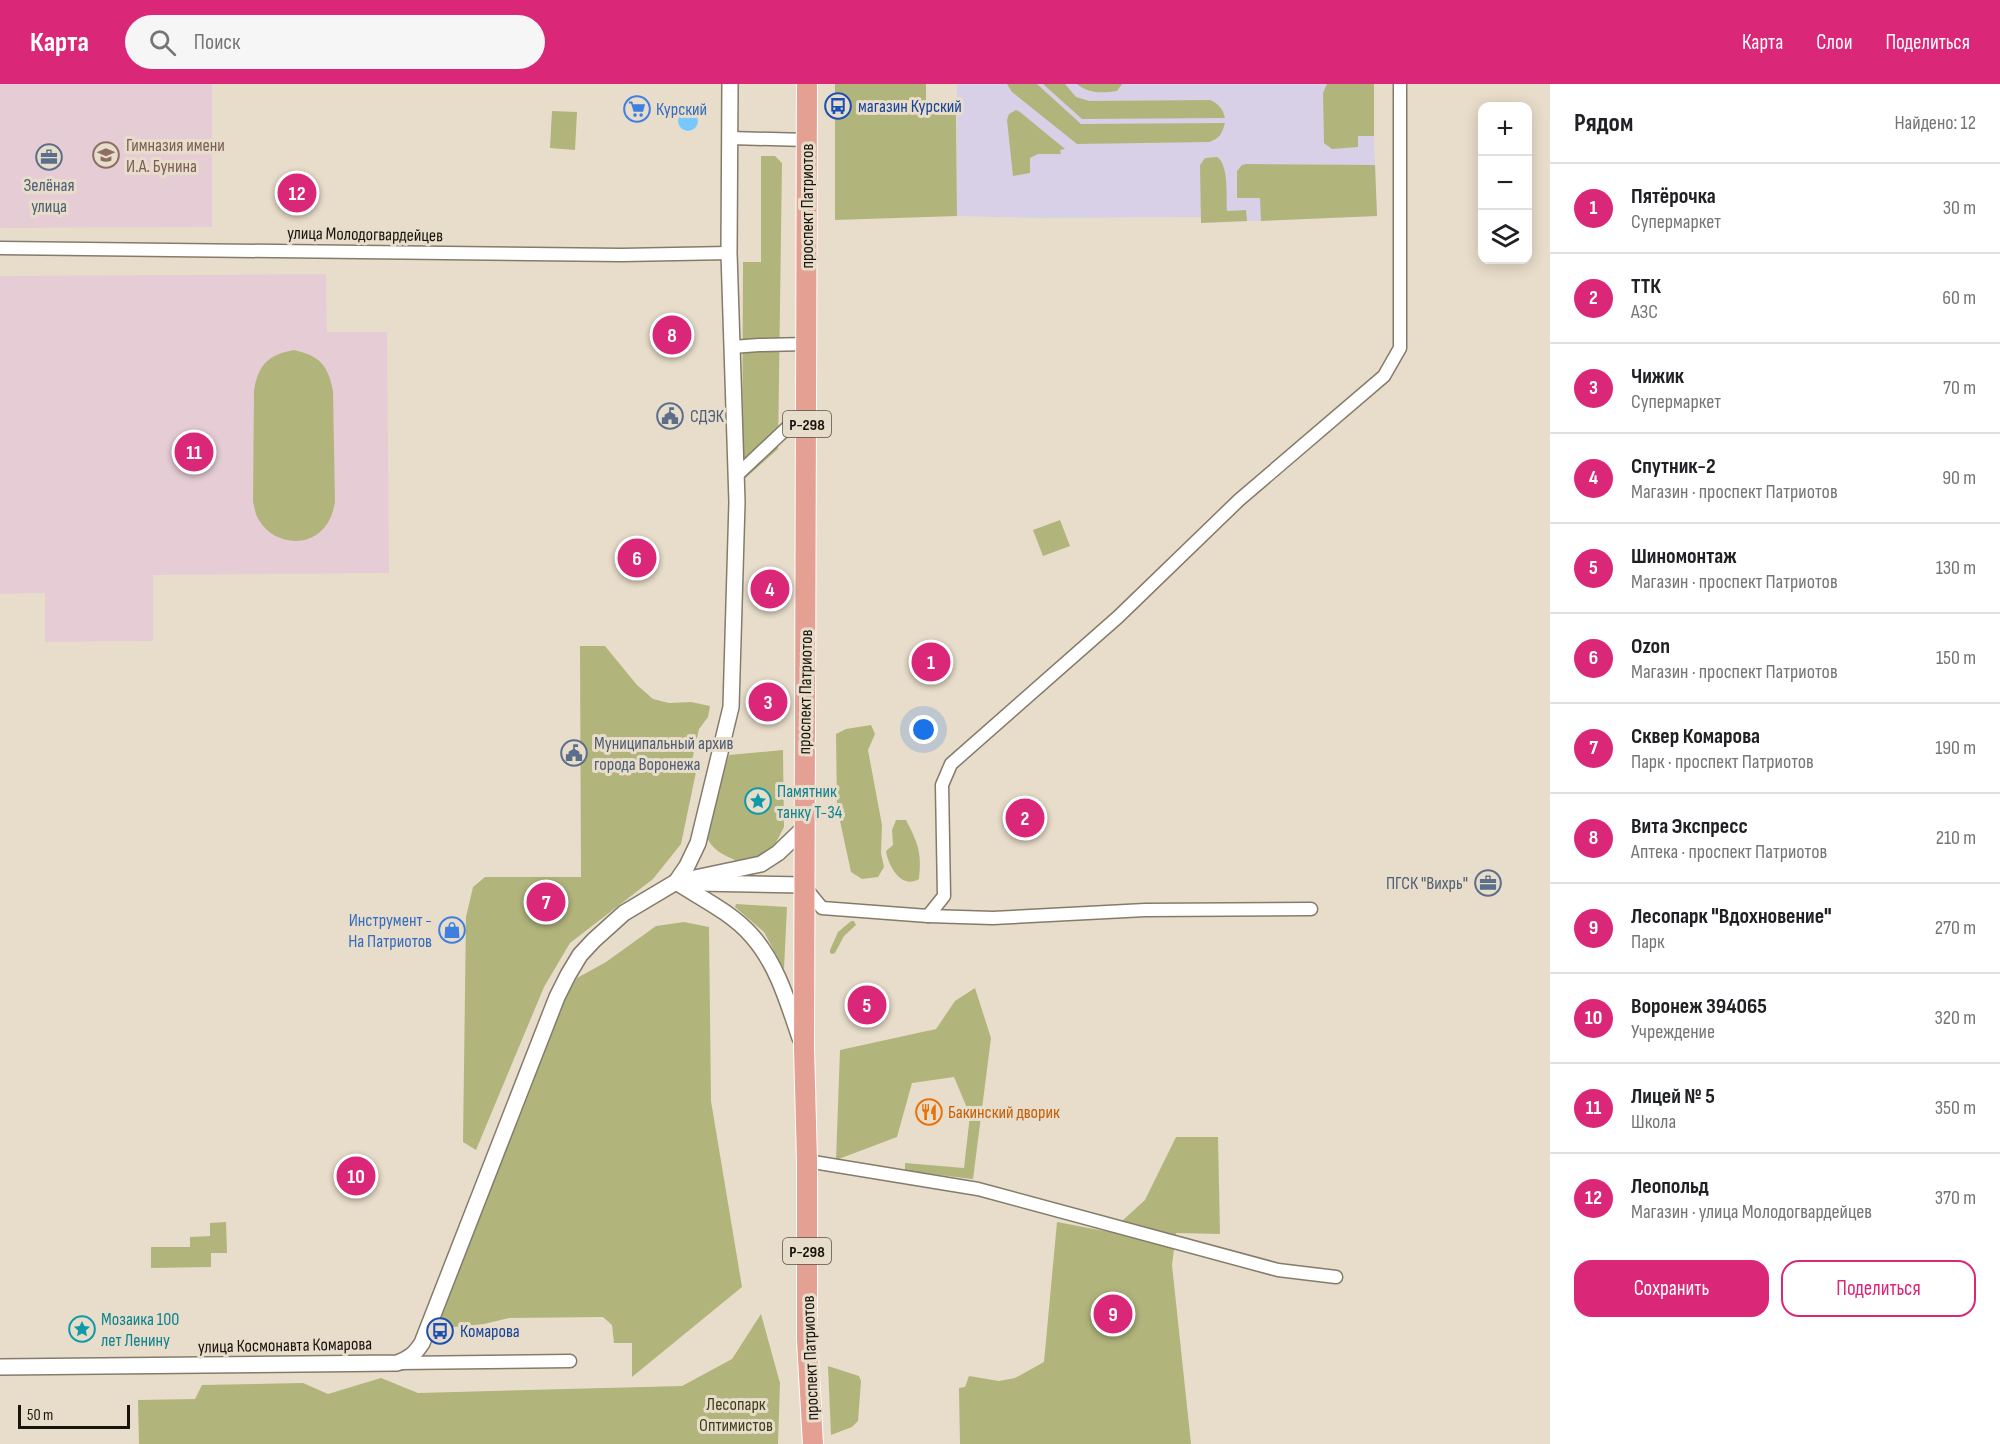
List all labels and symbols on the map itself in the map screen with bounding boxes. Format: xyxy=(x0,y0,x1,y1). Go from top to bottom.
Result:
bus stop icon: магазин Курский xyxy=(823,91,853,121)
supermarket icon: Курский xyxy=(622,94,652,124)
place label: магазин Курский xyxy=(858,96,962,117)
place label: Курский xyxy=(656,99,707,120)
place label: Гимназия имени И.А. Бунина xyxy=(126,135,225,177)
school or university icon: Гимназия имени И.А. Бунина xyxy=(91,140,121,170)
office icon: Зелёная улица xyxy=(34,142,64,172)
street label: проспект Патриотов xyxy=(797,143,818,268)
pin: 12 xyxy=(278,170,316,216)
place label: Зелёная улица xyxy=(23,175,75,217)
street label: улица Молодогвардейцев xyxy=(287,223,443,246)
pin: 8 xyxy=(652,312,692,358)
public building icon: СДЭК xyxy=(655,401,685,431)
place label: СДЭК xyxy=(690,406,725,427)
road number: Р-298 xyxy=(783,411,831,437)
pin: 11 xyxy=(174,430,214,475)
pin: 6 xyxy=(618,536,656,580)
pin: 4 xyxy=(750,566,790,612)
street label: проспект Патриотов xyxy=(794,629,817,755)
pin: 1 xyxy=(912,640,950,684)
pin: 3 xyxy=(748,680,788,724)
your location xyxy=(909,715,938,744)
place label: Муниципальный архив города Воронежа xyxy=(594,733,733,775)
public building icon: Муниципальный архив города Воронежа xyxy=(559,738,589,768)
place label: Памятник танку Т-34 xyxy=(777,781,843,823)
place icon: Памятник танку Т-34 xyxy=(743,786,773,816)
pin: 2 xyxy=(1006,796,1044,840)
office icon: ПГСК "Вихрь" xyxy=(1473,868,1503,898)
place label: ПГСК "Вихрь" xyxy=(1386,873,1468,894)
pin: 7 xyxy=(526,880,566,924)
place label: Инструмент - На Патриотов xyxy=(348,910,432,952)
shop icon: Инструмент - На Патриотов xyxy=(437,915,467,945)
pin: 5 xyxy=(848,982,886,1028)
restaurant icon: Бакинский дворик xyxy=(914,1097,944,1127)
place label: Бакинский дворик xyxy=(948,1102,1060,1123)
pin: 10 xyxy=(336,1154,376,1198)
road number: Р-298 xyxy=(783,1238,831,1264)
pin: 9 xyxy=(1094,1292,1132,1336)
street label: проспект Патриотов xyxy=(798,1295,823,1421)
place label: Мозаика 100 лет Ленину xyxy=(101,1309,179,1351)
place icon: Мозаика 100 лет Ленину xyxy=(67,1314,97,1344)
bus stop icon: Комарова xyxy=(425,1316,455,1346)
place label: Комарова xyxy=(460,1321,520,1342)
street label: улица Космонавта Комарова xyxy=(198,1333,372,1358)
park label: Лесопарк Оптимистов xyxy=(699,1394,773,1436)
scale bar xyxy=(18,1402,130,1430)

